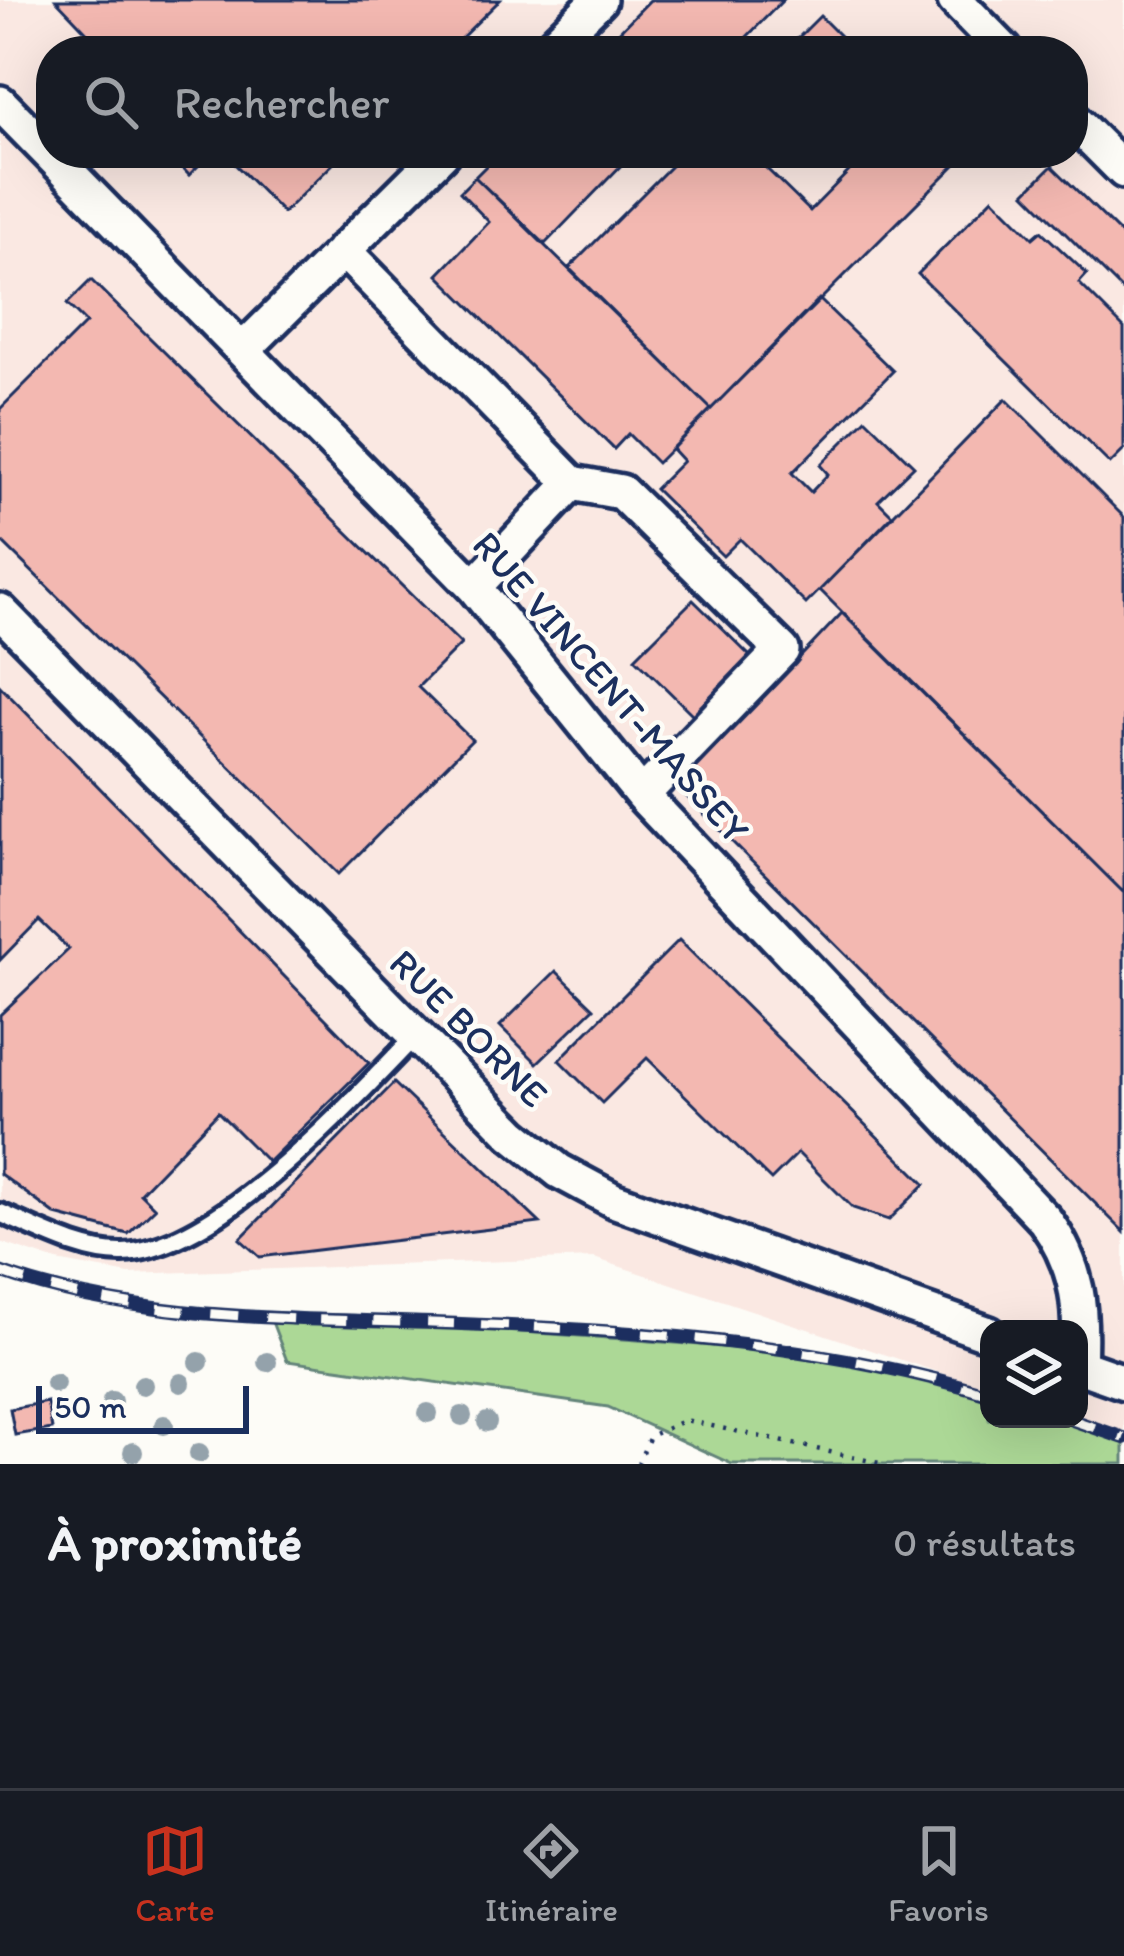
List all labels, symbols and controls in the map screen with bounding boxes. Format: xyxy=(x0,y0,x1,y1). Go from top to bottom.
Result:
search box xyxy=(36,36,1088,168)
icon: search xyxy=(78,69,144,135)
text: Rechercher xyxy=(174,75,389,129)
street label: RUE VINCENT-MASSEY xyxy=(463,522,759,852)
street label: RUE BORNE xyxy=(380,939,558,1117)
map controls xyxy=(980,1320,1088,1428)
button: layers xyxy=(980,1320,1088,1428)
scale bar xyxy=(36,1380,249,1433)
text: 50 m xyxy=(54,1387,127,1426)
text: À proximité xyxy=(48,1512,302,1573)
text: 0 résultats xyxy=(893,1519,1076,1566)
tab: Carte xyxy=(135,1818,215,1929)
tab: Itinéraire xyxy=(485,1818,618,1929)
tab: Favoris xyxy=(888,1818,989,1929)

